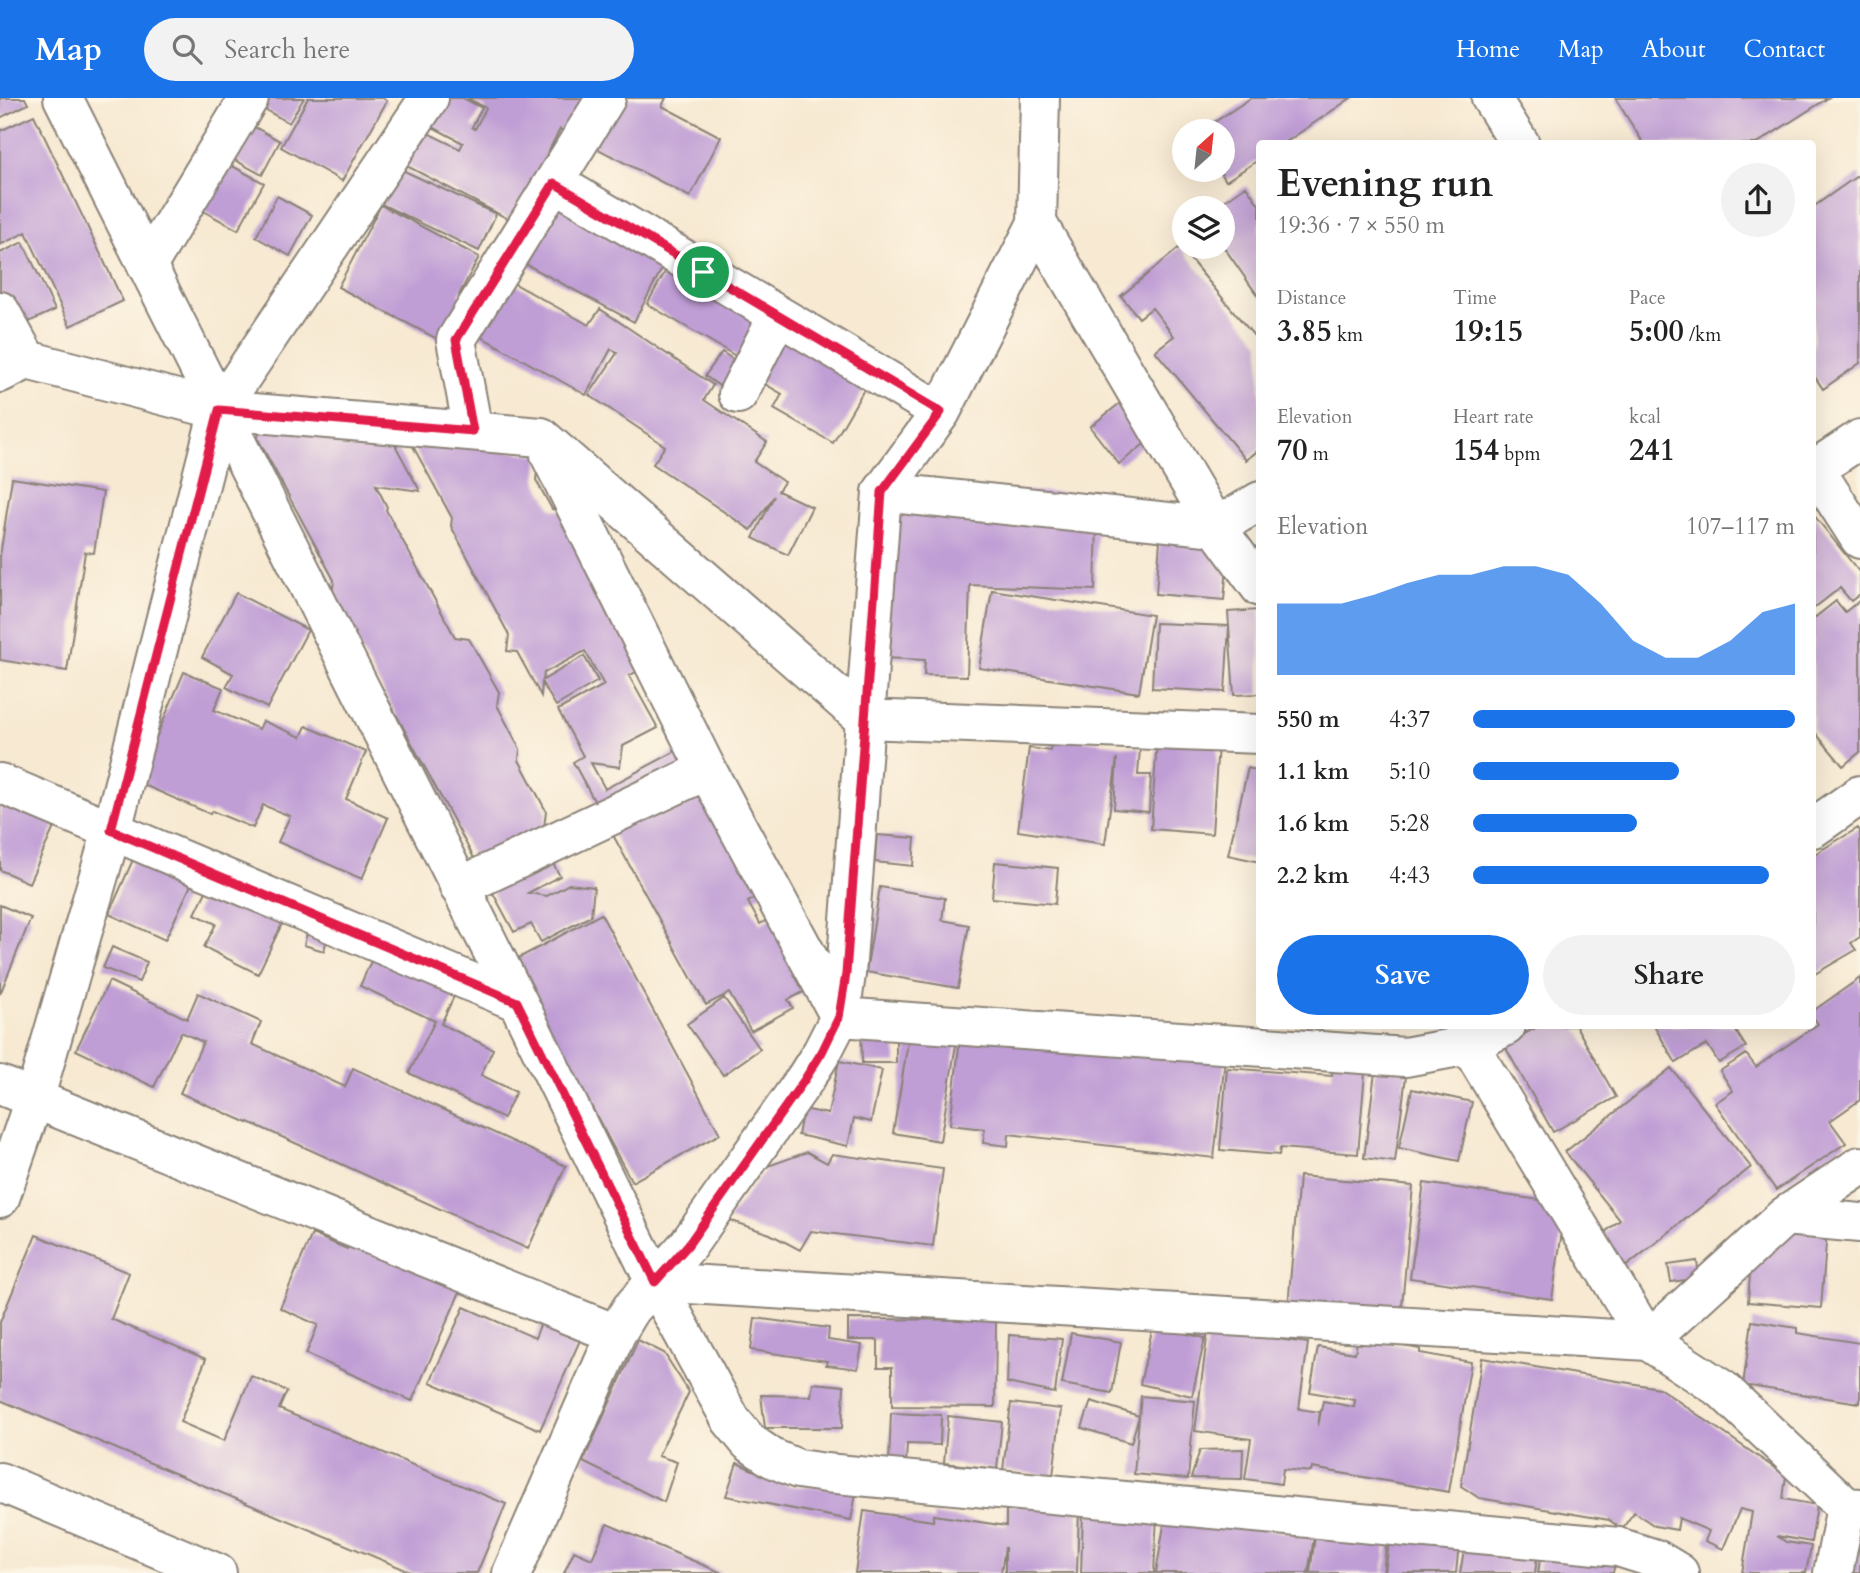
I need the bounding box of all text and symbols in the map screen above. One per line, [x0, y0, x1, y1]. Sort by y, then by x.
search box [144, 18, 634, 81]
text: Map [35, 27, 102, 72]
icon: search [168, 30, 206, 68]
text: Search here [224, 32, 350, 67]
text: Home [1456, 33, 1520, 66]
text: Map [1558, 33, 1604, 66]
text: About [1642, 33, 1706, 66]
text: Contact [1744, 33, 1825, 66]
north arrow [1172, 119, 1236, 182]
map controls [1172, 119, 1235, 259]
text: Evening run [1277, 158, 1493, 210]
button: share [1721, 163, 1795, 237]
button: layers [1172, 196, 1235, 259]
text: 19:36 · 7 × 550 m [1277, 210, 1445, 241]
pin [673, 242, 733, 302]
icon: arrive [684, 253, 722, 291]
text: Distance [1277, 285, 1346, 311]
text: Time [1453, 285, 1497, 311]
text: Pace [1629, 285, 1666, 311]
text: 3.85 [1277, 311, 1332, 352]
text: 19:15 [1453, 311, 1523, 352]
text: 5:00 [1629, 311, 1684, 352]
text: km [1332, 322, 1363, 348]
text: /km [1684, 322, 1721, 348]
text: Elevation [1277, 404, 1352, 430]
text: Heart rate [1453, 404, 1534, 430]
text: kcal [1629, 404, 1661, 430]
text: 70 [1277, 430, 1308, 471]
text: 154 [1453, 430, 1499, 471]
text: 241 [1629, 430, 1675, 471]
text: m [1308, 441, 1329, 467]
text: bpm [1499, 441, 1541, 467]
text: Elevation [1277, 511, 1368, 542]
text: 107–117 m [1686, 511, 1795, 542]
text: 550 m [1277, 704, 1340, 735]
text: 4:37 [1389, 704, 1430, 735]
text: 1.1 km [1277, 756, 1349, 787]
text: 5:10 [1389, 756, 1430, 787]
text: 1.6 km [1277, 808, 1349, 839]
text: 5:28 [1389, 808, 1430, 839]
text: 2.2 km [1277, 860, 1349, 891]
text: 4:43 [1389, 860, 1430, 891]
button: Save [1277, 935, 1529, 1015]
button: Share [1543, 935, 1795, 1015]

